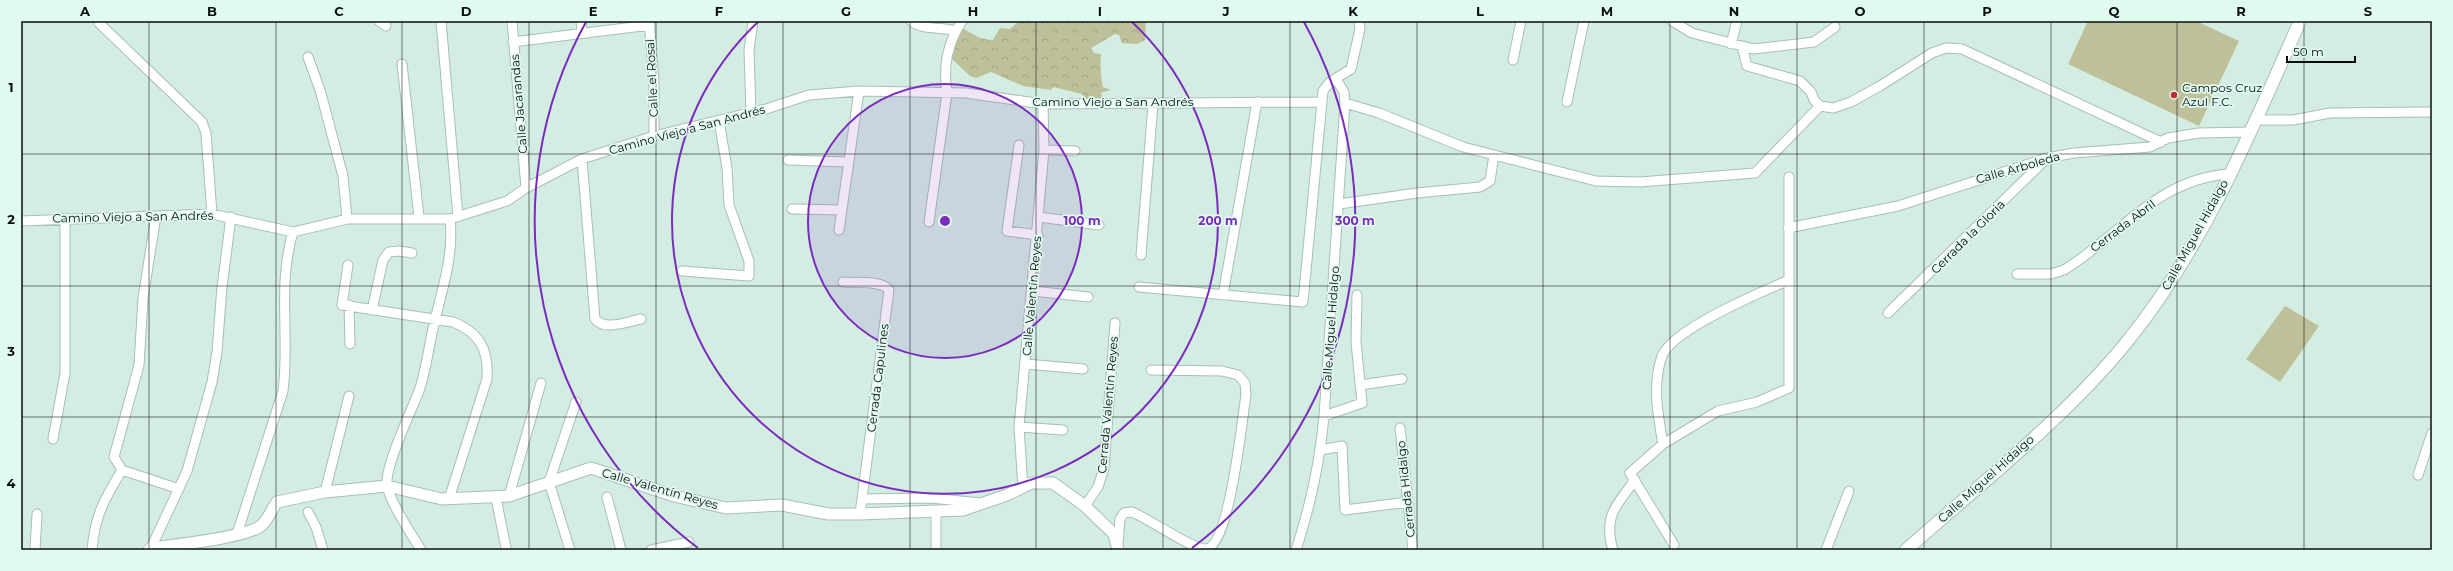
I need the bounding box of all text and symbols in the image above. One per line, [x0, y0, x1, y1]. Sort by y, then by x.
text: A [79, 3, 91, 19]
text: B [207, 3, 217, 19]
text: C [334, 3, 344, 19]
text: D [461, 3, 472, 19]
text: E [589, 3, 598, 19]
text: F [715, 3, 723, 19]
text: G [841, 3, 851, 19]
text: H [968, 3, 978, 19]
text: I [1098, 3, 1102, 19]
text: J [1221, 3, 1230, 19]
text: K [1348, 3, 1358, 19]
text: L [1476, 3, 1484, 19]
text: M [1601, 3, 1613, 19]
text: N [1729, 3, 1739, 19]
text: O [1855, 3, 1866, 19]
text: P [1982, 3, 1992, 19]
text: Q [2109, 3, 2120, 19]
text: R [2236, 3, 2246, 19]
text: S [2364, 3, 2372, 19]
scale bar [2287, 38, 2355, 64]
street label: Calle el Rosal [642, 39, 661, 118]
text: 50 m [2293, 44, 2324, 59]
street label: Calle Jacarandas [507, 54, 530, 154]
text: 1 [8, 79, 14, 95]
place label: Campos Cruz Azul F.C. [2182, 80, 2262, 109]
marker: Campos Cruz Azul F.C. [2169, 90, 2179, 100]
street label: Camino Viejo a San Andrés [1032, 94, 1194, 109]
street label: Camino Viejo a San Andrés [607, 101, 767, 158]
street label: Calle Arboleda [1974, 148, 2062, 187]
street label: Calle Miguel Hidalgo [2158, 177, 2231, 293]
street label: Cerrada Abril [2087, 196, 2158, 255]
street label: Cerrada la Gloria [1928, 197, 2008, 277]
street label: Camino Viejo a San Andrés [52, 208, 214, 225]
text: 2 [7, 211, 15, 227]
text: 100 m [1064, 213, 1100, 228]
text: 200 m [1198, 213, 1238, 228]
text: 300 m [1334, 213, 1375, 228]
centre of rings [938, 214, 952, 228]
street label: Calle Valentín Reyes [1019, 235, 1044, 357]
street label: Calle Miguel Hidalgo [1319, 266, 1342, 390]
street label: Cerrada Capulines [863, 323, 892, 433]
street label: Cerrada Valentín Reyes [1094, 335, 1121, 474]
text: 3 [6, 343, 15, 359]
street label: Calle Miguel Hidalgo [1935, 432, 2037, 526]
street label: Cerrada Hidalgo [1393, 440, 1418, 538]
street label: Calle Valentín Reyes [600, 465, 720, 512]
text: 4 [7, 475, 16, 491]

